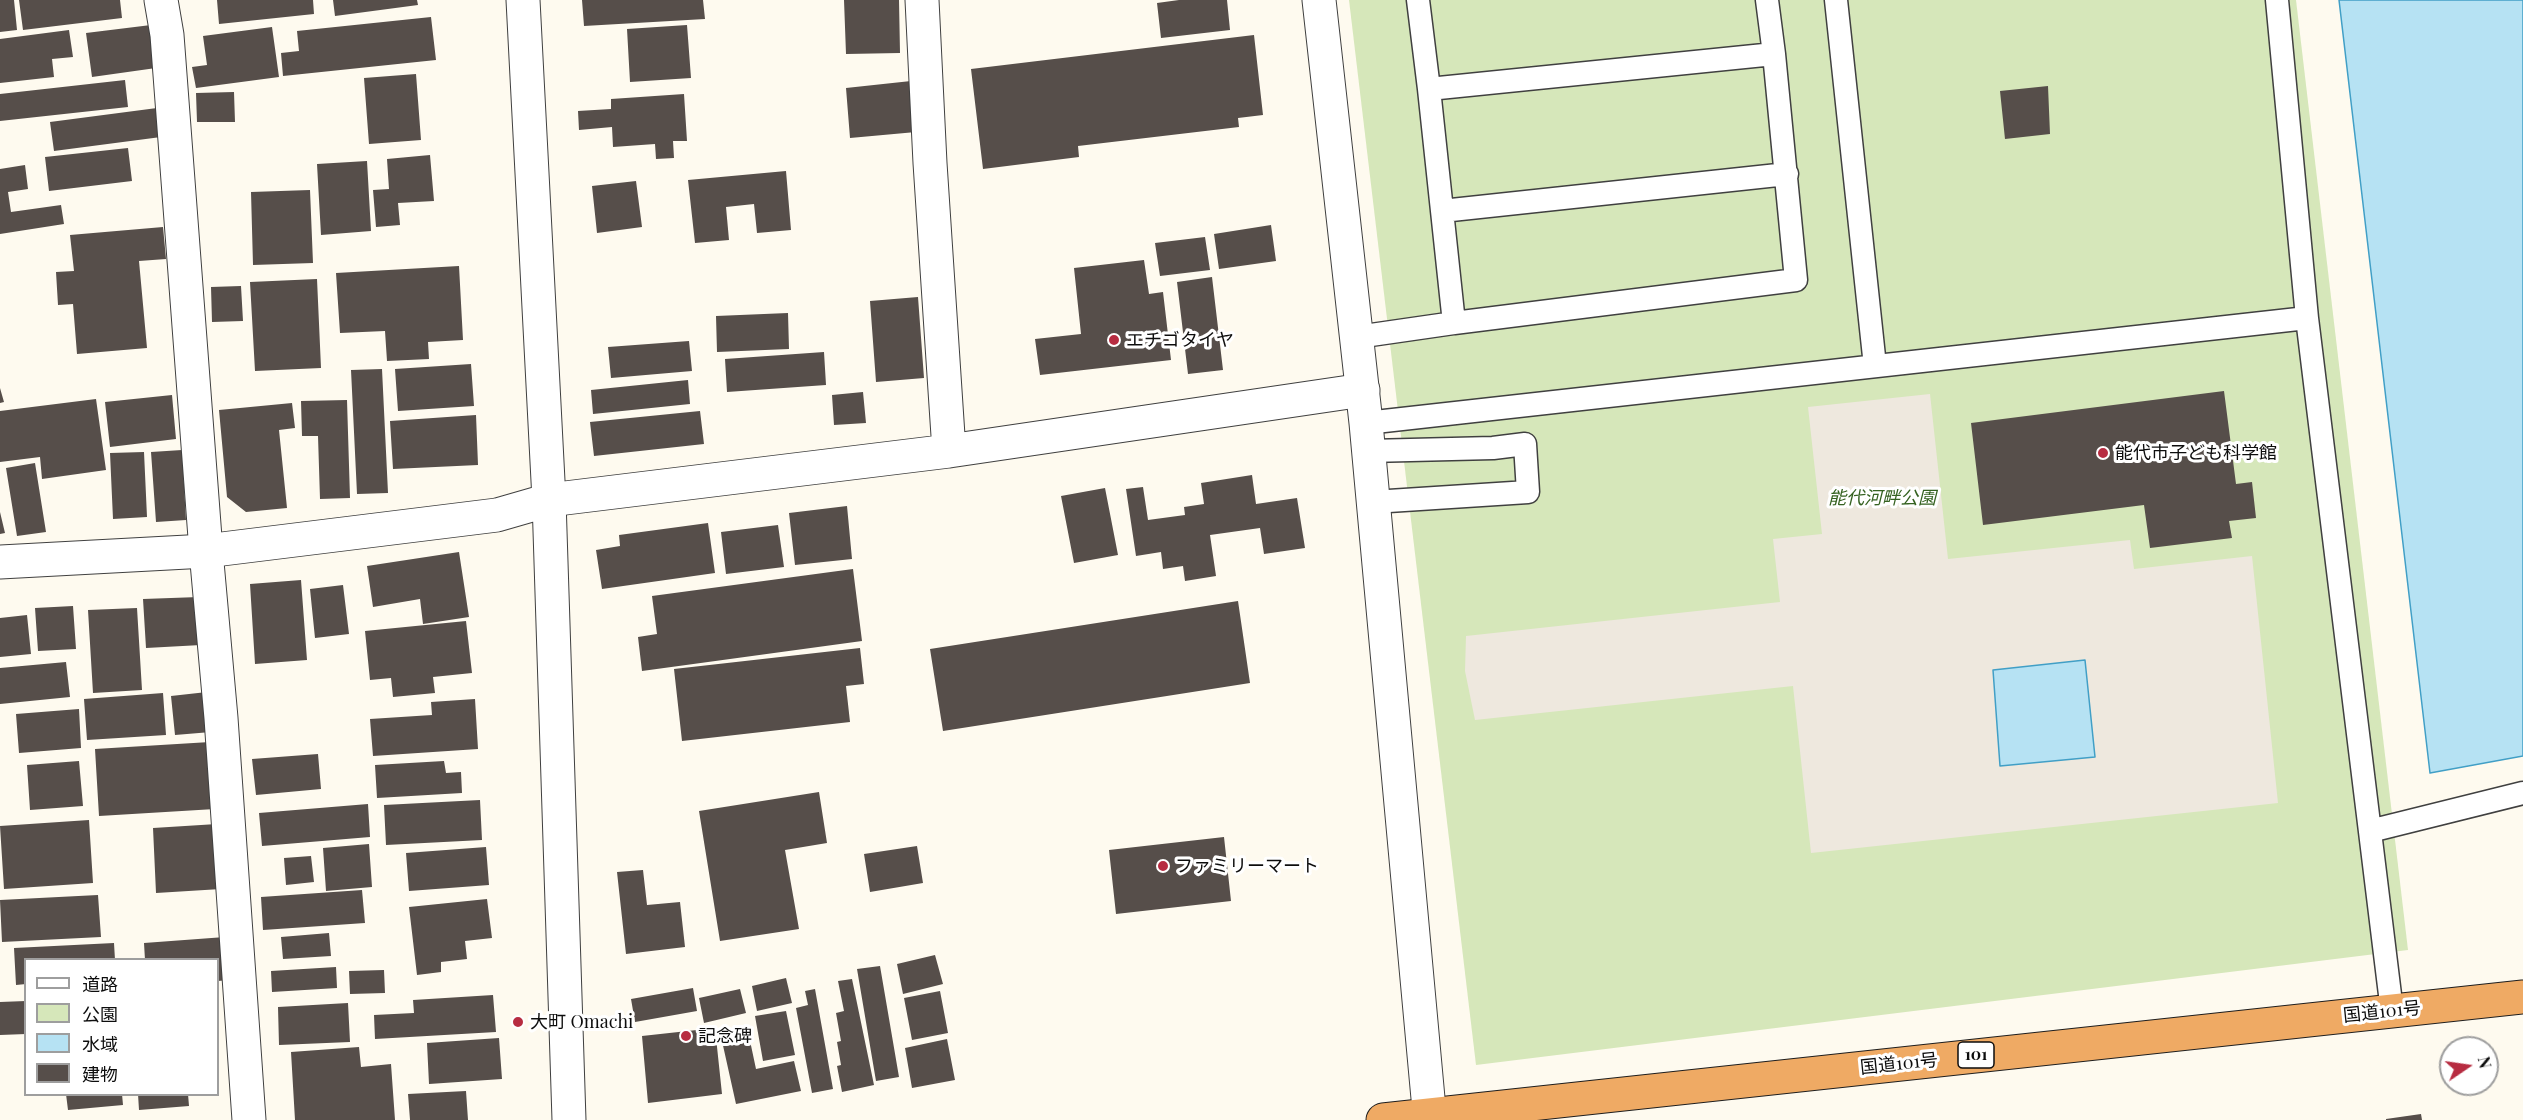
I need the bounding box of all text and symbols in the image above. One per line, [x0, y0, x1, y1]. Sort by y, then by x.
place label: エチゴタイヤ [1126, 329, 1234, 351]
marker: エチゴタイヤ [1107, 333, 1121, 347]
place label: 能代市子ども科学館 [2115, 442, 2277, 464]
marker: 能代市子ども科学館 [2096, 446, 2110, 460]
park label: 能代河畔公園 [1828, 487, 1936, 509]
place label: ファミリーマート [1175, 855, 1319, 877]
marker: ファミリーマート [1156, 859, 1170, 873]
legend [24, 958, 219, 1096]
text: 道路 [82, 972, 118, 996]
street label: 国道101号 [2342, 997, 2422, 1027]
text: 公園 [82, 1002, 118, 1026]
place label: 大町 Omachi [530, 1011, 633, 1033]
marker: 大町 Omachi [511, 1015, 525, 1029]
place label: 記念碑 [698, 1025, 752, 1047]
marker: 記念碑 [679, 1029, 693, 1043]
text: 水域 [82, 1032, 118, 1056]
north arrow [2439, 1036, 2499, 1096]
road number: 101 [1958, 1042, 1994, 1068]
street label: 国道101号 [1859, 1049, 1939, 1079]
text: N [2474, 1054, 2497, 1070]
text: 建物 [82, 1062, 118, 1086]

